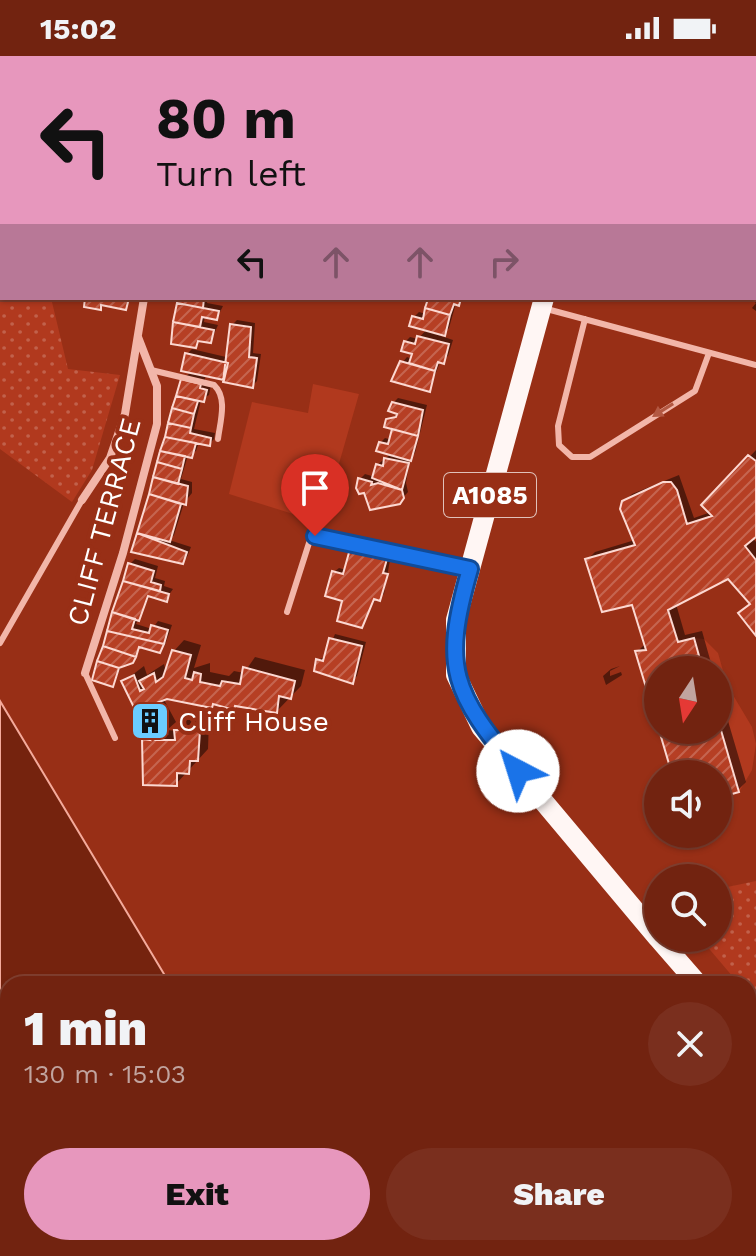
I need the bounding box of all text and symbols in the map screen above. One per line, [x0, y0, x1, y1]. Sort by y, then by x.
text: 15:02 [40, 11, 117, 46]
text: 80 m [156, 86, 296, 152]
icon: left [24, 88, 128, 192]
text: Turn left [156, 153, 306, 195]
icon: left [230, 240, 274, 284]
icon: ahead [314, 240, 358, 284]
icon: ahead [398, 240, 442, 284]
icon: right [482, 240, 526, 284]
one-way arrow [653, 403, 674, 418]
street label: CLIFF TERRACE [60, 415, 148, 629]
pin [281, 454, 349, 536]
icon: arrive [293, 466, 337, 510]
road number: A1085 [444, 473, 536, 517]
north arrow [644, 656, 732, 744]
map controls [644, 656, 732, 952]
building icon: Cliff House [129, 700, 171, 742]
place label: Cliff House [178, 705, 329, 738]
position arrow [476, 729, 560, 813]
button: sound [644, 760, 732, 848]
button: search [644, 864, 732, 952]
text: 1 min [24, 1000, 147, 1057]
button: close [648, 1002, 732, 1086]
text: 130 m · 15:03 [24, 1059, 186, 1089]
button: Exit [24, 1148, 370, 1240]
button: Share [386, 1148, 732, 1240]

